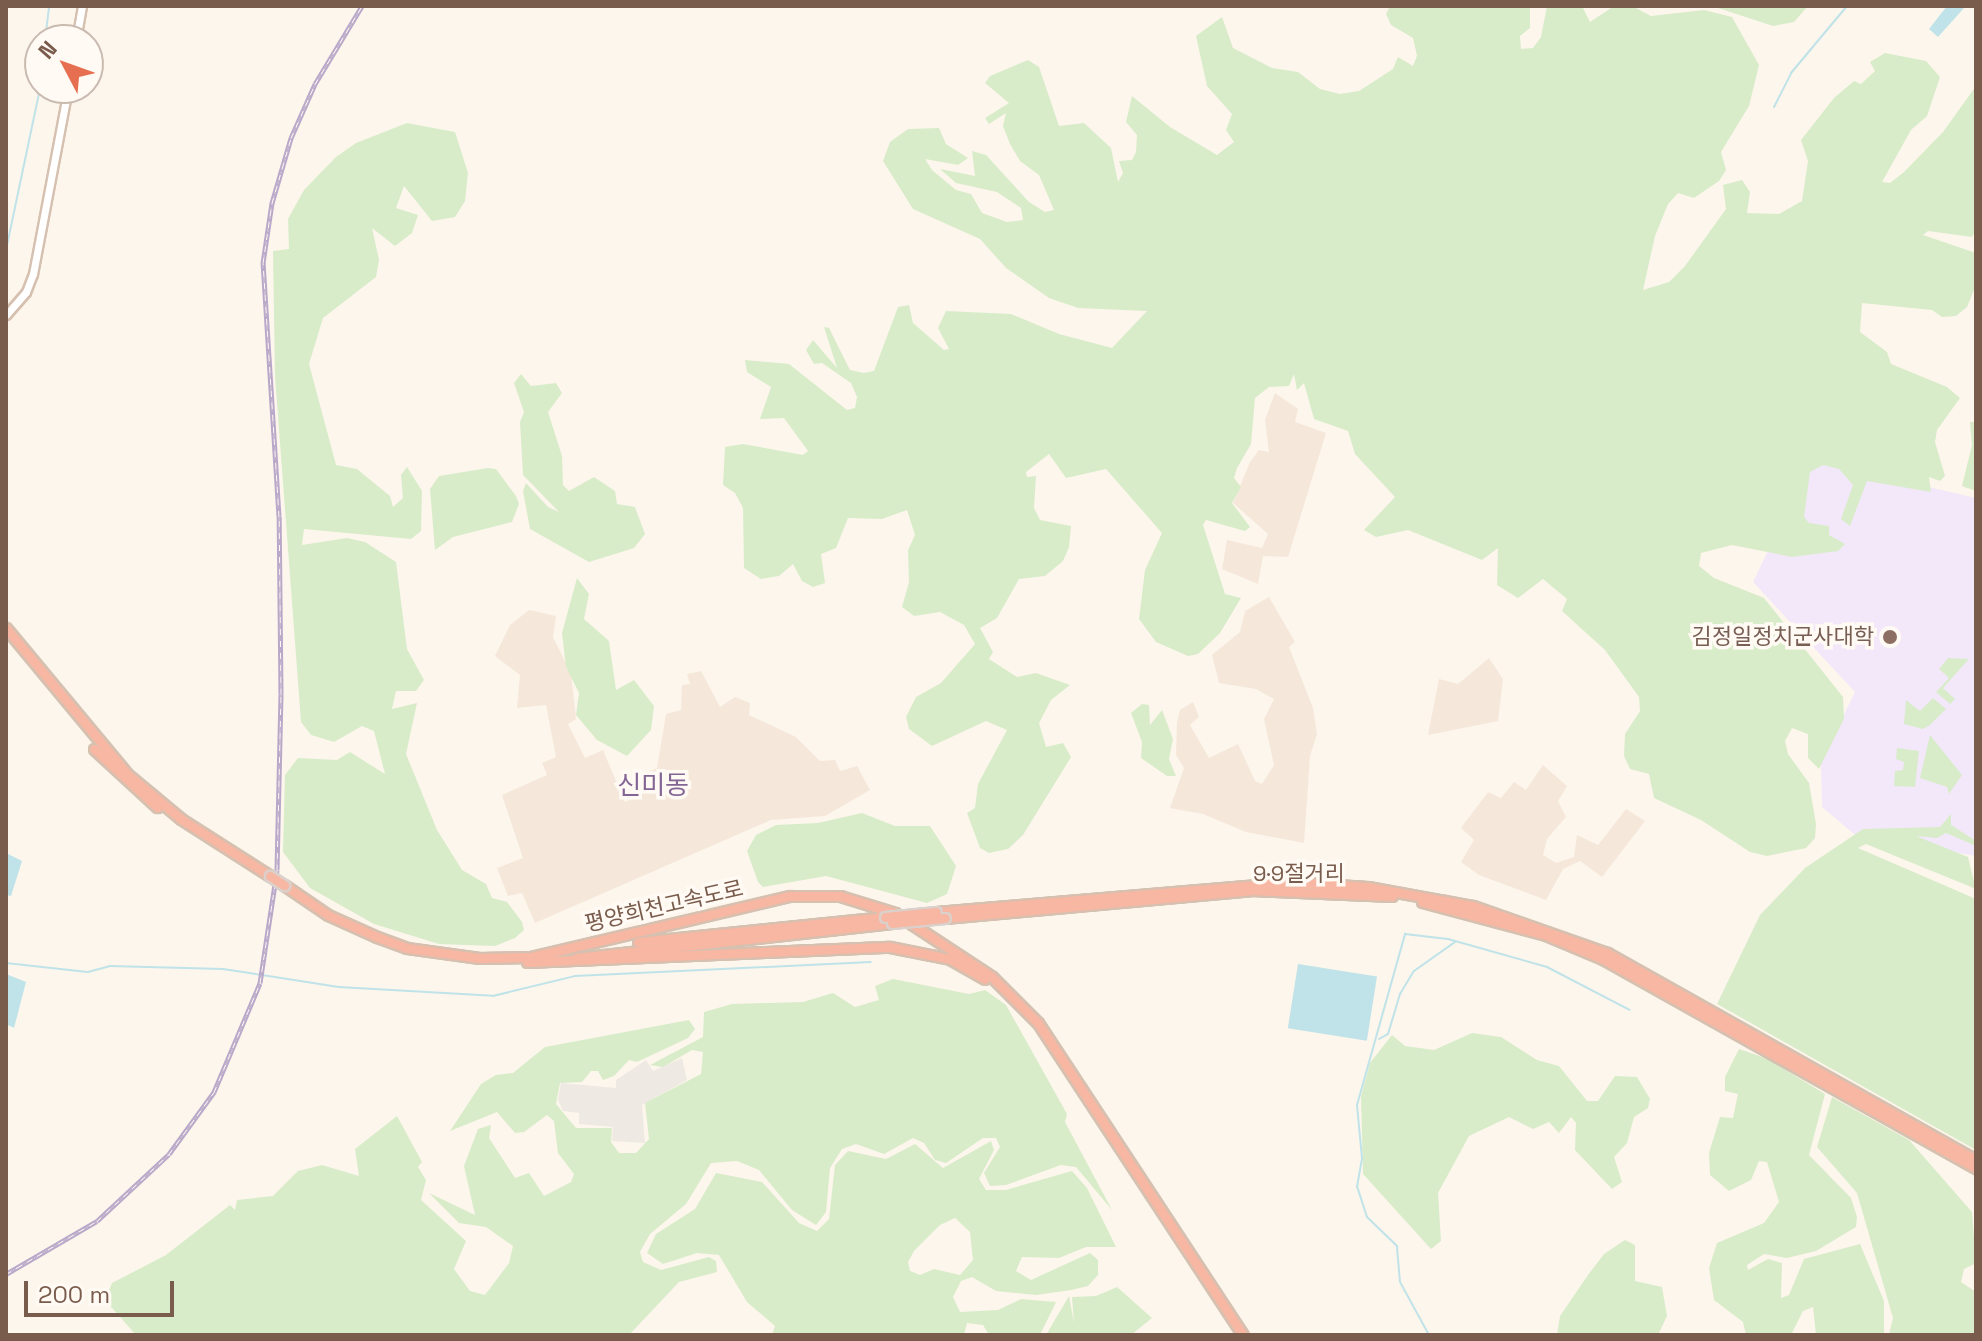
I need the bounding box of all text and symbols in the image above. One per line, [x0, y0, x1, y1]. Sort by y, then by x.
north arrow [24, 24, 104, 104]
text: N [32, 35, 63, 64]
place label: 김정일정치군사대학 [1692, 624, 1874, 650]
marker: 김정일정치군사대학 [1881, 628, 1899, 646]
district label: 신미동 [617, 770, 689, 802]
street label: 9·9절거리 [1253, 861, 1345, 887]
street label: 평양희천고속도로 [582, 875, 746, 937]
scale bar [28, 1265, 178, 1315]
text: 200 m [38, 1279, 110, 1310]

